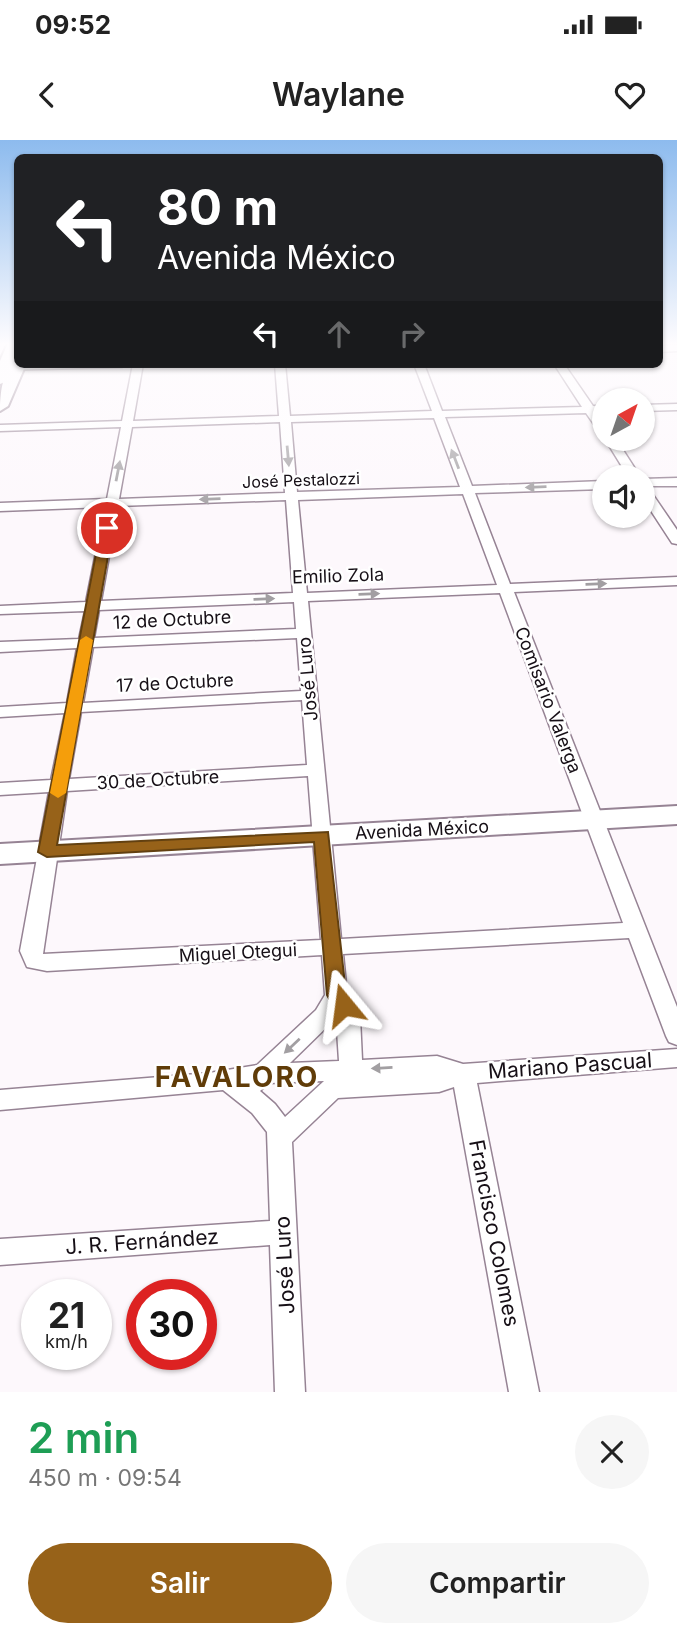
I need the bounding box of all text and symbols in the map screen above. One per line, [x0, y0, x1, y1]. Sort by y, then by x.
text: 09:52 [35, 9, 111, 40]
text: Waylane [272, 75, 405, 114]
icon: back [28, 76, 66, 114]
icon: heart [611, 76, 649, 114]
text: 80 m [157, 178, 278, 237]
icon: left [42, 182, 133, 273]
text: Avenida México [157, 238, 396, 277]
icon: left [247, 315, 285, 353]
icon: ahead [320, 315, 358, 353]
icon: right [393, 315, 431, 353]
north arrow [592, 388, 654, 452]
map controls [592, 388, 655, 528]
one-way arrow [283, 446, 294, 468]
one-way arrow [450, 448, 461, 469]
one-way arrow [113, 460, 124, 482]
button: sound [592, 465, 655, 528]
street label: José Pestalozzi [242, 468, 360, 492]
one-way arrow [524, 482, 546, 493]
one-way arrow [199, 494, 221, 505]
pin [77, 498, 137, 558]
icon: arrive [88, 509, 126, 547]
street label: Emilio Zola [292, 563, 384, 588]
one-way arrow [585, 579, 607, 590]
one-way arrow [358, 589, 380, 600]
one-way arrow [253, 593, 275, 604]
street label: 12 de Octubre [112, 606, 232, 633]
street label: Comisario Valerga [511, 624, 586, 776]
street label: José Luro [293, 636, 322, 722]
street label: 17 de Octubre [116, 669, 234, 696]
street label: 30 de Octubre [96, 766, 220, 793]
street label: Avenida México [354, 816, 490, 843]
street label: Miguel Otegui [178, 939, 298, 966]
position arrow [307, 968, 381, 1042]
one-way arrow [284, 1037, 301, 1053]
street label: Mariano Pascual [487, 1047, 653, 1084]
district label: FAVALORO [155, 1060, 319, 1094]
one-way arrow [371, 1063, 393, 1074]
street label: Francisco Colomes [464, 1137, 525, 1328]
street label: José Luro [269, 1215, 300, 1315]
street label: J. R. Fernández [64, 1224, 220, 1259]
speed limit sign: 30 [126, 1279, 217, 1370]
text: 21 [48, 1294, 85, 1336]
text: km/h [45, 1331, 88, 1352]
text: 2 min [28, 1412, 139, 1463]
button: close [575, 1415, 649, 1489]
text: 450 m · 09:54 [28, 1464, 182, 1492]
button: Salir [28, 1543, 332, 1623]
button: Compartir [346, 1543, 649, 1623]

